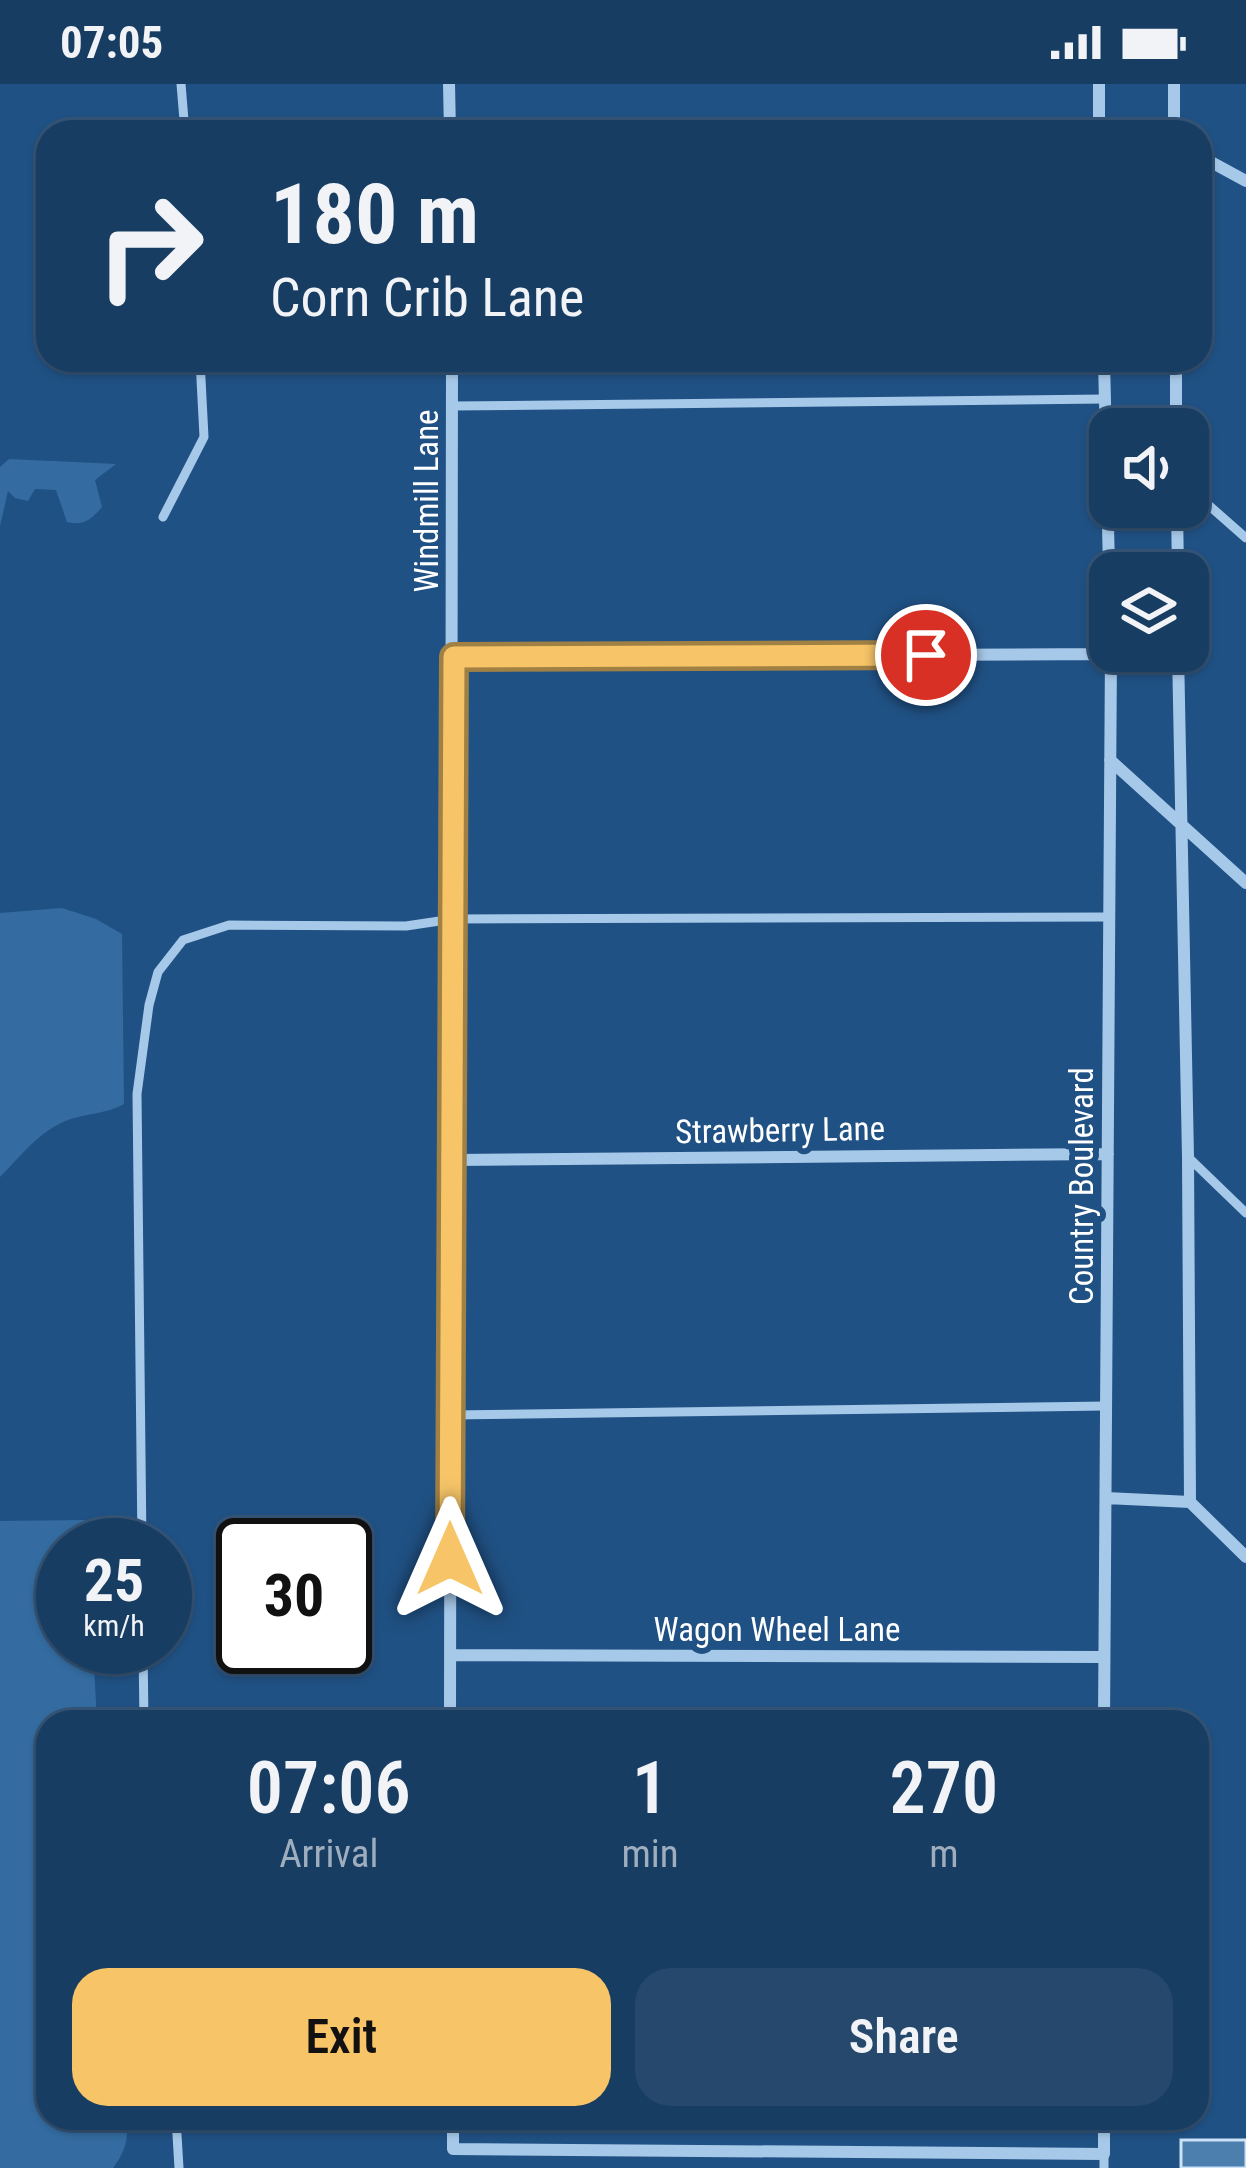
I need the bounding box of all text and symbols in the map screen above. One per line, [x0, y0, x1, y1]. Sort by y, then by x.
text: 07:05 [60, 16, 163, 69]
text: 180 m [270, 165, 479, 264]
icon: right [72, 168, 228, 324]
text: Corn Crib Lane [270, 266, 584, 329]
map controls [1089, 408, 1209, 672]
button: sound [1089, 408, 1209, 528]
street label: Windmill Lane [407, 409, 446, 593]
button: layers [1089, 552, 1209, 672]
pin [875, 604, 977, 706]
icon: arrive [893, 622, 959, 688]
street label: Country Boulevard [1062, 1067, 1101, 1305]
street label: Strawberry Lane [675, 1109, 885, 1151]
position arrow [387, 1496, 513, 1622]
speed limit sign: 30 [216, 1518, 372, 1674]
text: 25 [84, 1545, 144, 1616]
text: km/h [83, 1608, 145, 1643]
street label: Wagon Wheel Lane [654, 1610, 900, 1649]
text: 07:06 [247, 1746, 411, 1831]
text: 1 [632, 1746, 668, 1831]
text: 270 [890, 1746, 998, 1831]
text: Arrival [279, 1831, 378, 1877]
text: min [622, 1831, 679, 1877]
text: m [929, 1831, 959, 1877]
button: Exit [72, 1968, 611, 2106]
button: Share [635, 1968, 1173, 2106]

